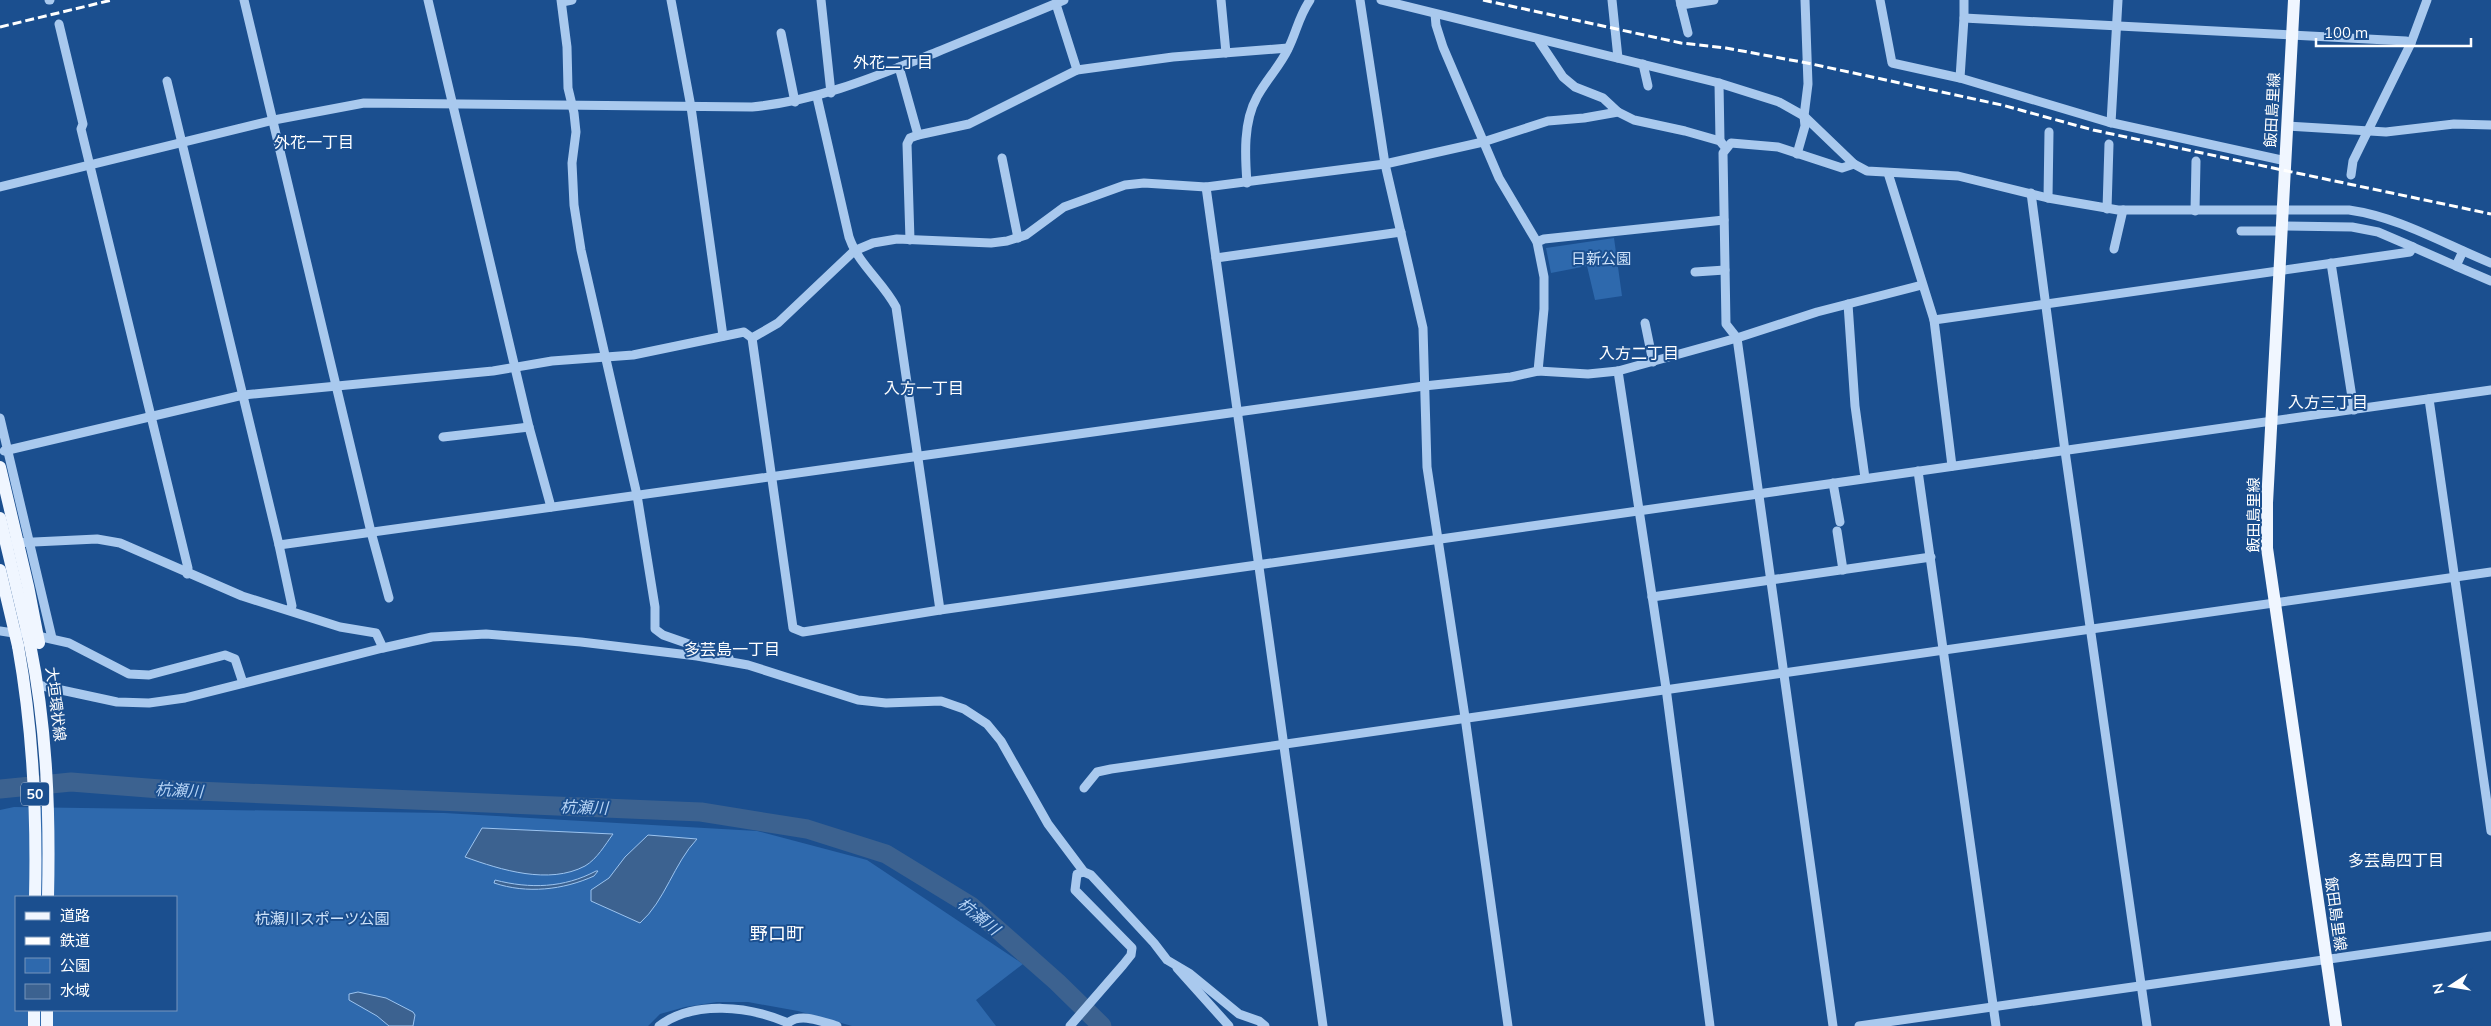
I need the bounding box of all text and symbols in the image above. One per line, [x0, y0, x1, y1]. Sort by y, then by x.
scale bar [2316, 15, 2471, 47]
text: 100 m [2324, 23, 2368, 42]
district label: 外花二丁目 [853, 52, 933, 72]
street label: 飯田島里線 [2261, 72, 2283, 148]
district label: 外花一丁目 [274, 132, 354, 152]
park label: 日新公園 [1571, 249, 1631, 268]
district label: 入方二丁目 [1599, 343, 1679, 363]
district label: 入方一丁目 [884, 378, 964, 398]
district label: 入方三丁目 [2288, 392, 2368, 412]
street label: 飯田島里線 [2244, 477, 2263, 553]
district label: 多芸島一丁目 [684, 639, 780, 659]
street label: 大垣環状線 [42, 666, 70, 742]
water label: 杭瀬川 [155, 779, 205, 801]
road number: 50 [21, 782, 49, 806]
water label: 杭瀬川 [560, 796, 610, 818]
district label: 多芸島四丁目 [2348, 850, 2444, 870]
street label: 飯田島里線 [2321, 876, 2351, 952]
water label: 杭瀬川 [954, 893, 1005, 940]
legend [15, 896, 178, 1011]
text: 道路 [60, 906, 90, 925]
park label: 杭瀬川スポーツ公園 [255, 909, 389, 928]
district label: 野口町 [750, 922, 804, 945]
text: 鉄道 [60, 931, 90, 950]
text: 公園 [60, 956, 90, 975]
north arrow [2426, 961, 2476, 1011]
text: 水域 [60, 981, 90, 1000]
text: N [2428, 982, 2448, 996]

